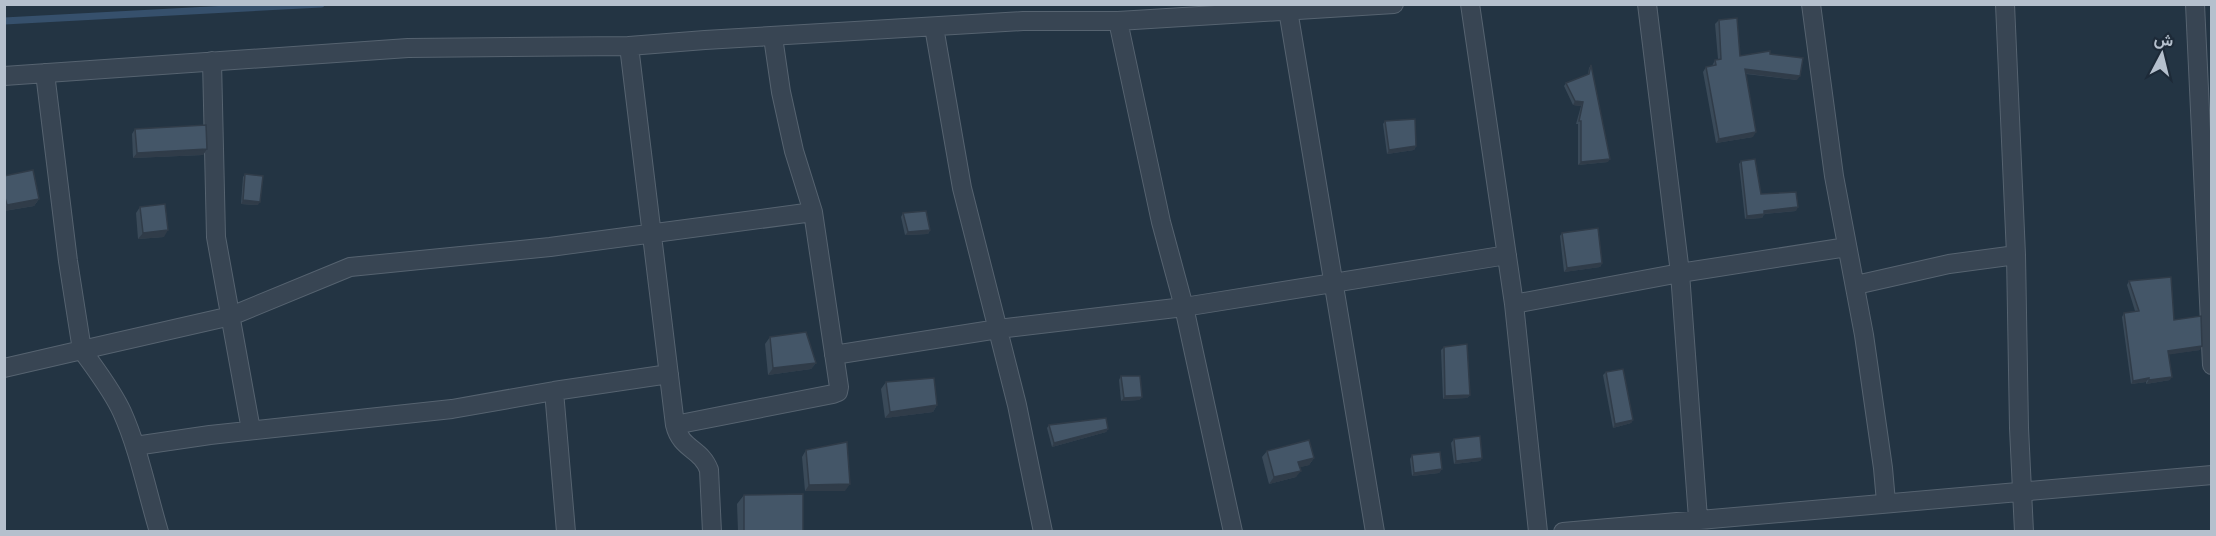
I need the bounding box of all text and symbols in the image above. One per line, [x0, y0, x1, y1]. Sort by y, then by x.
north arrow [2132, 24, 2192, 84]
text: ش [2153, 29, 2174, 50]

